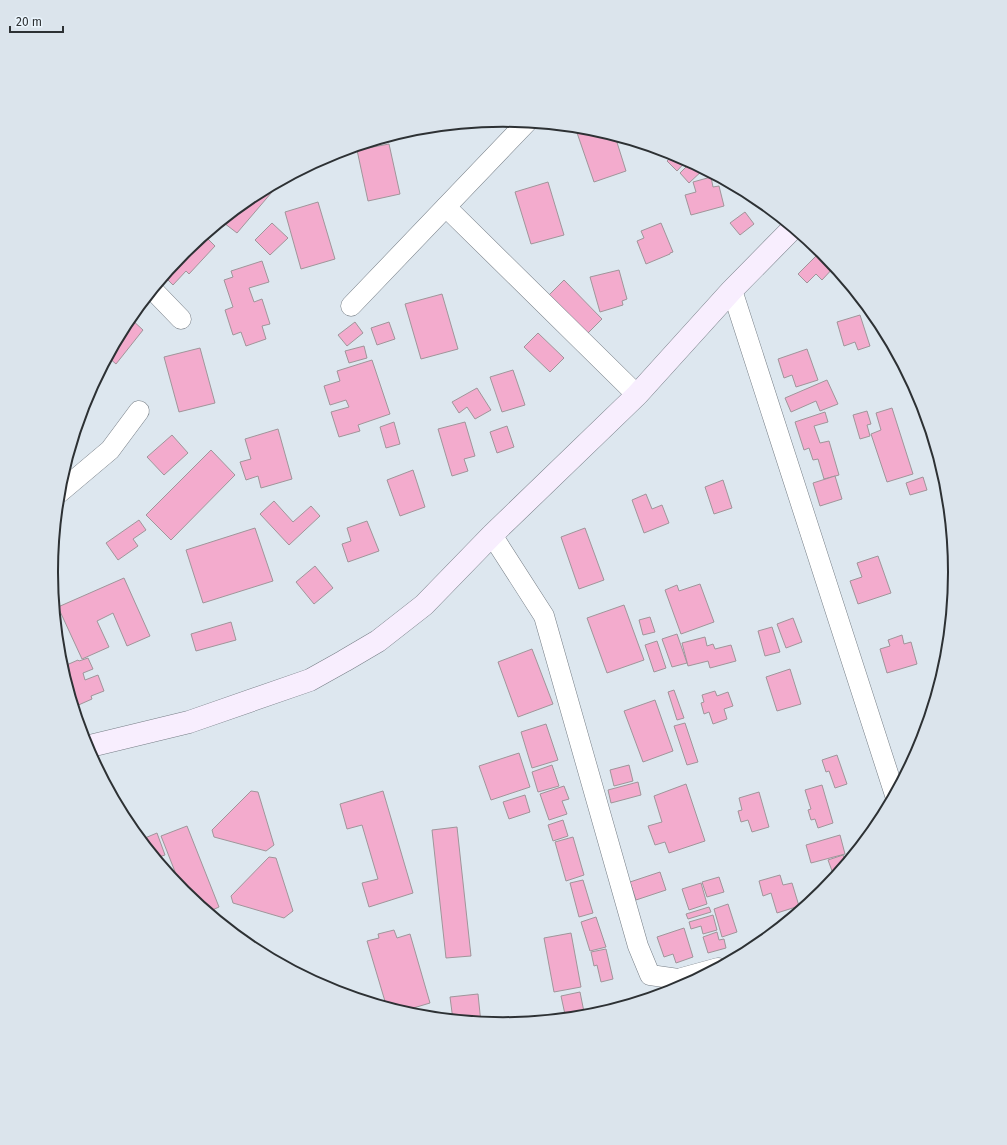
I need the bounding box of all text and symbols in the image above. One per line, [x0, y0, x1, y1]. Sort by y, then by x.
scale bar [10, 8, 63, 34]
text: 20 m [16, 15, 42, 29]

